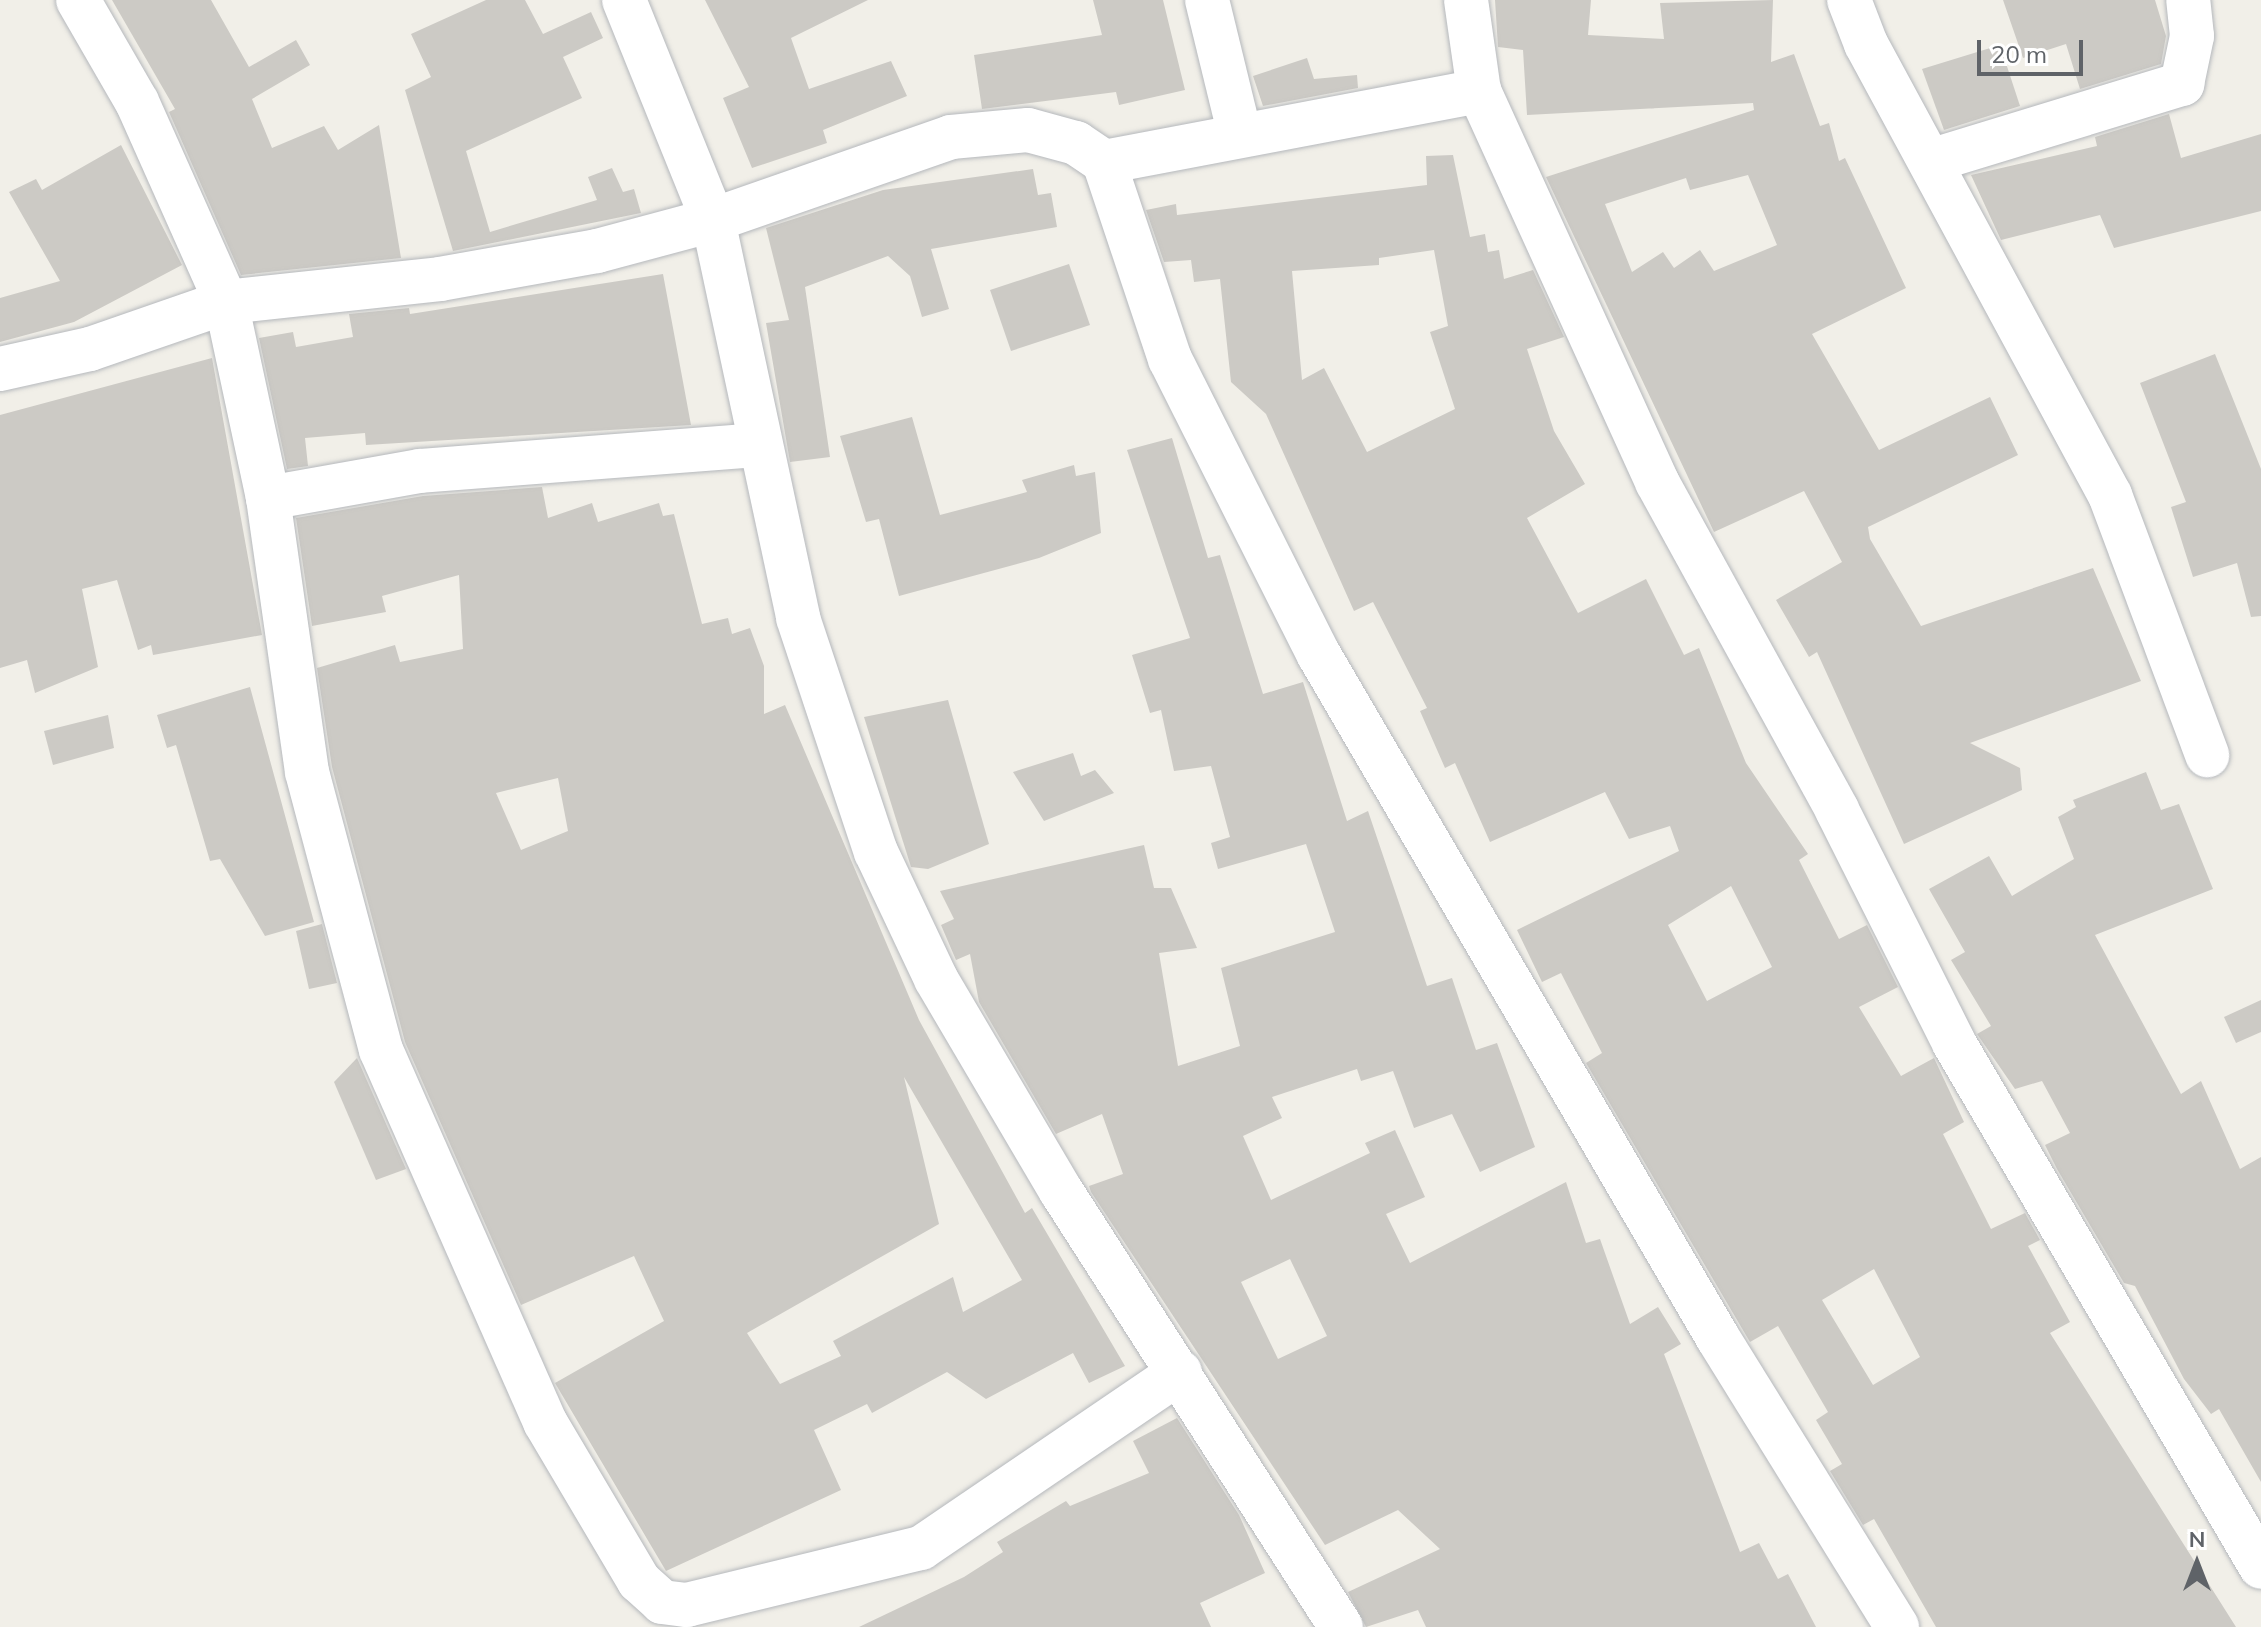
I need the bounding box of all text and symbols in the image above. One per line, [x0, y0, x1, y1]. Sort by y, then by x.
scale bar [1981, 24, 2087, 74]
text: 20 m [1991, 39, 2047, 69]
north arrow [2157, 1523, 2237, 1603]
text: N [2189, 1525, 2205, 1553]

